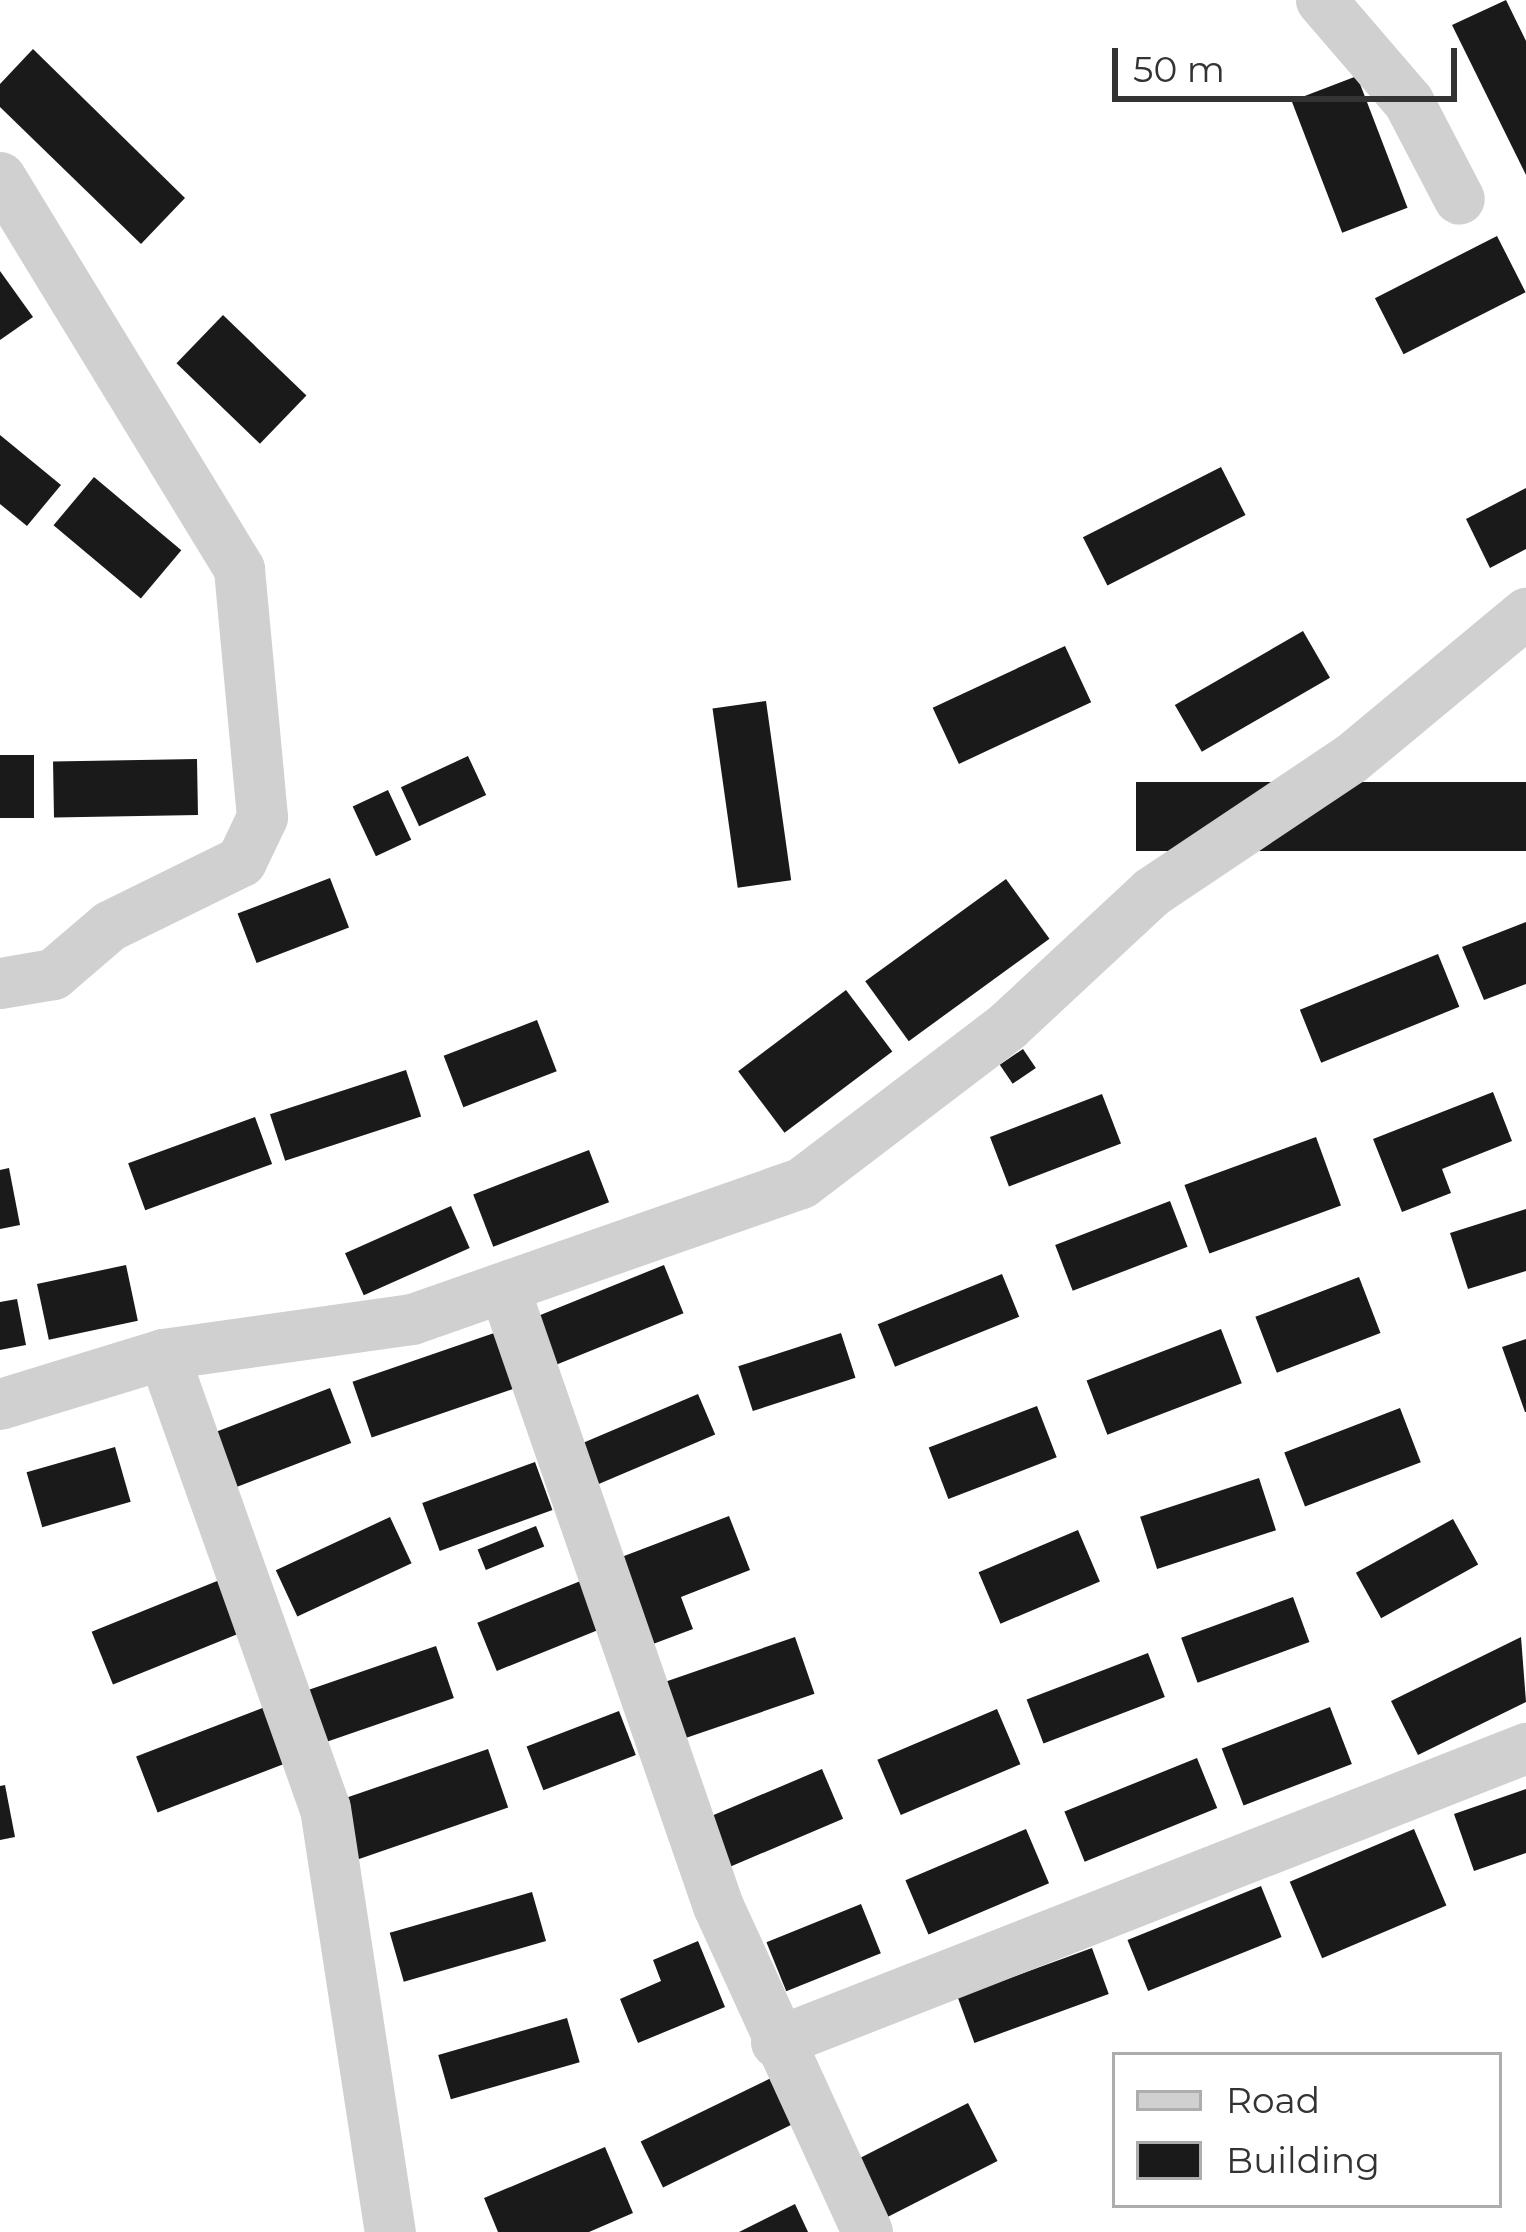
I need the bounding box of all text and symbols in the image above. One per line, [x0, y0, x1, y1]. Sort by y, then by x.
scale bar [1118, 24, 1463, 98]
text: 50 m [1133, 47, 1225, 91]
legend [1112, 2052, 1502, 2208]
text: Road [1226, 2078, 1320, 2122]
text: Building [1226, 2138, 1380, 2182]

